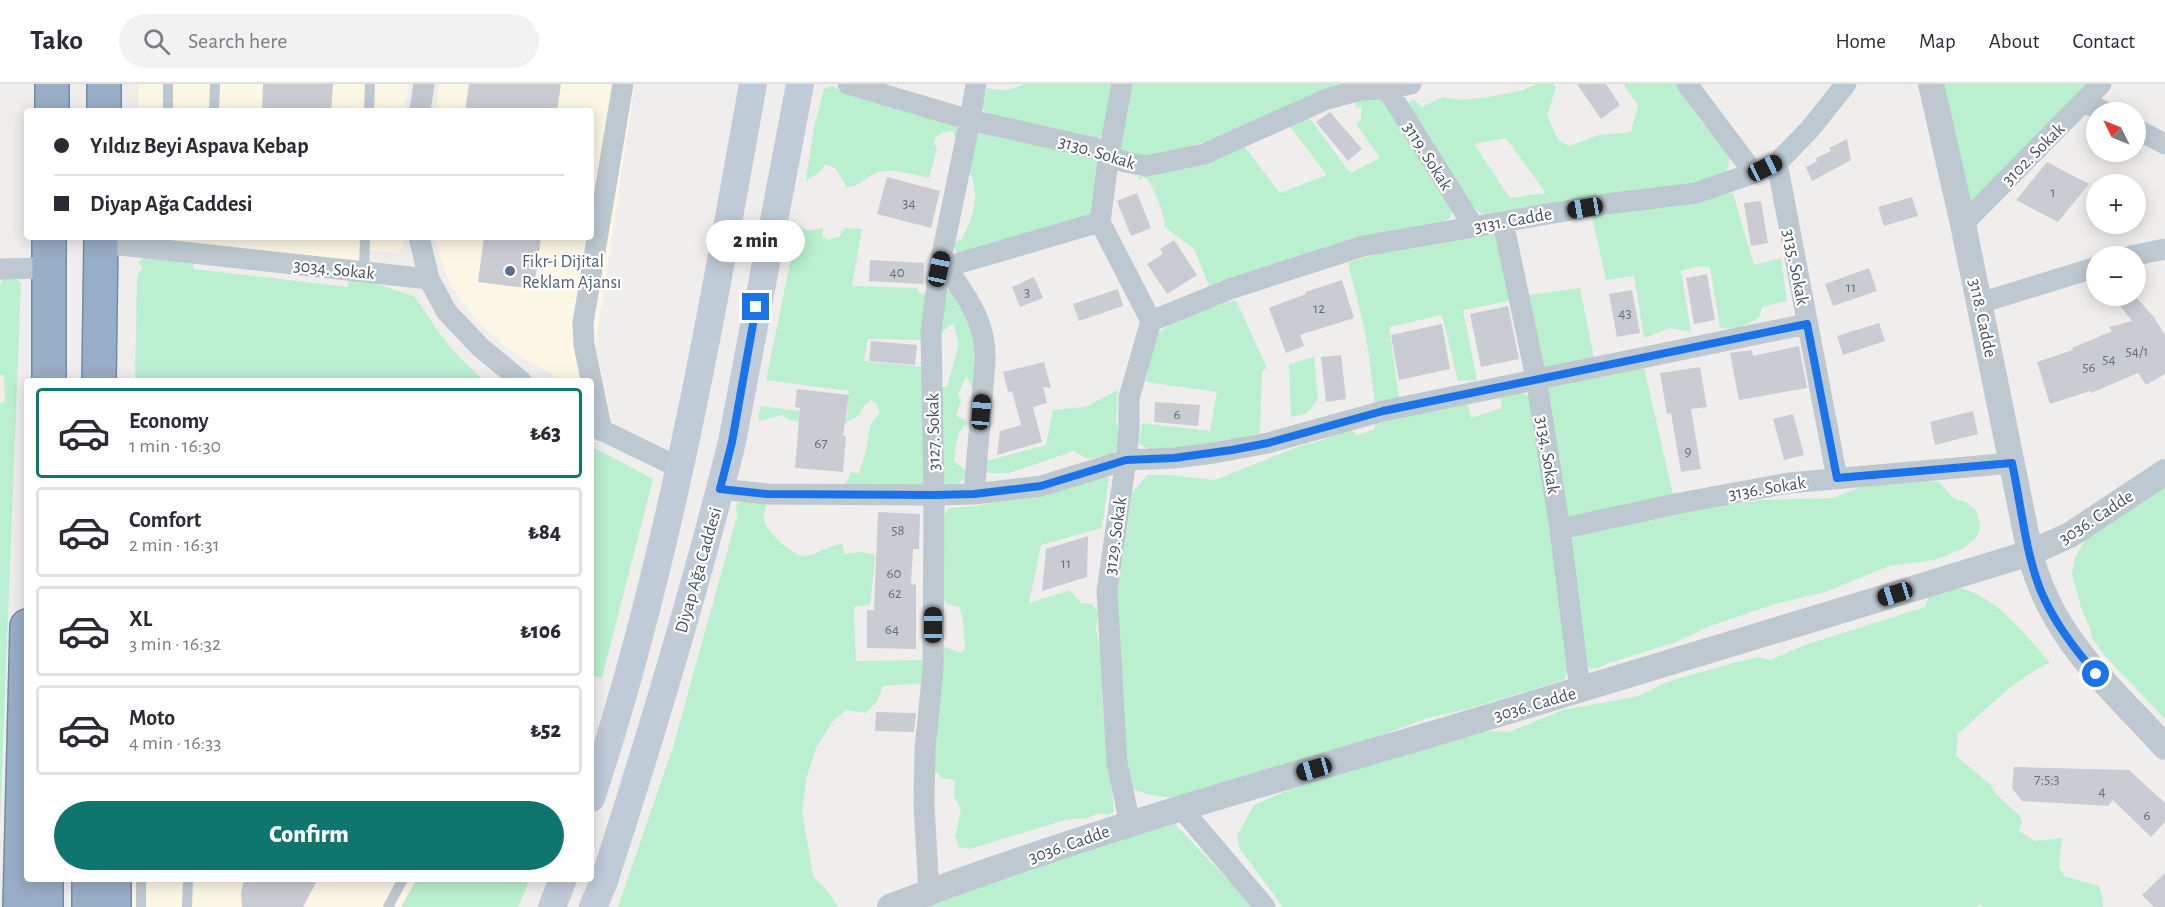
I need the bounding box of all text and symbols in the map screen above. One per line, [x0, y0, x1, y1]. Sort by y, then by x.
search box [119, 14, 539, 68]
icon: search [140, 25, 173, 58]
text: Tako [30, 27, 83, 55]
text: Search here [188, 30, 288, 52]
text: Home [1835, 31, 1886, 52]
text: Map [1919, 31, 1956, 52]
text: About [1989, 31, 2039, 52]
text: Contact [2072, 31, 2135, 52]
north arrow [2086, 102, 2146, 162]
map controls [2086, 102, 2146, 306]
street label: 3119. Sokak [1399, 119, 1456, 194]
street label: 3102. Sokak [1999, 120, 2069, 189]
street label: 3130. Sokak [1056, 133, 1138, 173]
text: Yıldız Beyi Aspava Kebap [90, 135, 309, 157]
car [1745, 152, 1785, 184]
button: + [2086, 174, 2146, 234]
house number: 1 [2050, 185, 2056, 200]
text: Diyap Ağa Caddesi [90, 193, 253, 215]
house number: 34 [902, 196, 916, 211]
car [1566, 196, 1604, 220]
street label: 3131. Cadde [1473, 205, 1554, 237]
callout: 2 min [706, 220, 806, 262]
street label: 3135. Sokak [1779, 228, 1811, 307]
text: 2 min [733, 231, 778, 251]
button: − [2086, 246, 2146, 306]
car [926, 250, 952, 288]
place label: Fikr-i Dijital Reklam Ajansı [522, 253, 621, 292]
street label: 3034. Sokak [292, 257, 376, 283]
marker: Fikr-i Dijital Reklam Ajansı [503, 264, 517, 278]
house number: 40 [889, 265, 905, 280]
street label: 3118. Cadde [1965, 277, 1999, 359]
house number: 11 [1846, 280, 1856, 295]
house number: 3 [1024, 285, 1030, 300]
route end [742, 293, 769, 320]
house number: 12 [1313, 301, 1325, 316]
house number: 43 [1618, 306, 1632, 321]
house number: 54/1 [2126, 344, 2148, 359]
house number: 54 [2102, 352, 2116, 367]
house number: 56 [2082, 360, 2096, 375]
street label: 3127. Sokak [924, 392, 944, 471]
car [970, 393, 992, 431]
icon: car [57, 406, 111, 460]
house number: 6 [1173, 407, 1181, 422]
text: Economy [129, 410, 209, 432]
street label: 3134. Sokak [1532, 415, 1562, 496]
text: ₺63 [530, 422, 561, 444]
text: 1 min · 16:30 [129, 436, 221, 456]
house number: 67 [814, 436, 828, 451]
house number: 9 [1684, 444, 1692, 459]
street label: 3136. Sokak [1727, 474, 1808, 504]
street label: 3036. Cadde [2056, 487, 2137, 548]
street label: 3129. Sokak [1102, 495, 1130, 576]
icon: car [57, 505, 111, 559]
street label: Diyap Ağa Caddesi [672, 505, 725, 635]
text: Comfort [129, 509, 201, 531]
text: ₺84 [528, 521, 561, 543]
house number: 58 [891, 523, 905, 538]
text: 2 min · 16:31 [129, 535, 220, 555]
house number: 11 [1061, 556, 1071, 571]
house number: 60 [887, 566, 902, 581]
car [1875, 580, 1915, 608]
house number: 62 [888, 586, 902, 601]
icon: car [57, 604, 111, 658]
car [924, 607, 942, 643]
text: XL [129, 608, 152, 630]
text: ₺106 [520, 620, 561, 642]
house number: 64 [885, 622, 899, 637]
text: 3 min · 16:32 [129, 634, 221, 654]
route start [2082, 660, 2109, 687]
street label: 3036. Cadde [1492, 685, 1578, 725]
icon: car [57, 703, 111, 757]
text: Moto [129, 707, 175, 729]
text: ₺52 [530, 719, 561, 741]
text: 4 min · 16:33 [129, 733, 222, 753]
car [1294, 755, 1334, 783]
house number: 7;5;3 [2034, 772, 2060, 787]
house number: 4 [2098, 784, 2106, 799]
button: Confirm [54, 801, 564, 870]
house number: 6 [2143, 808, 2151, 823]
street label: 3036. Cadde [1026, 823, 1112, 867]

